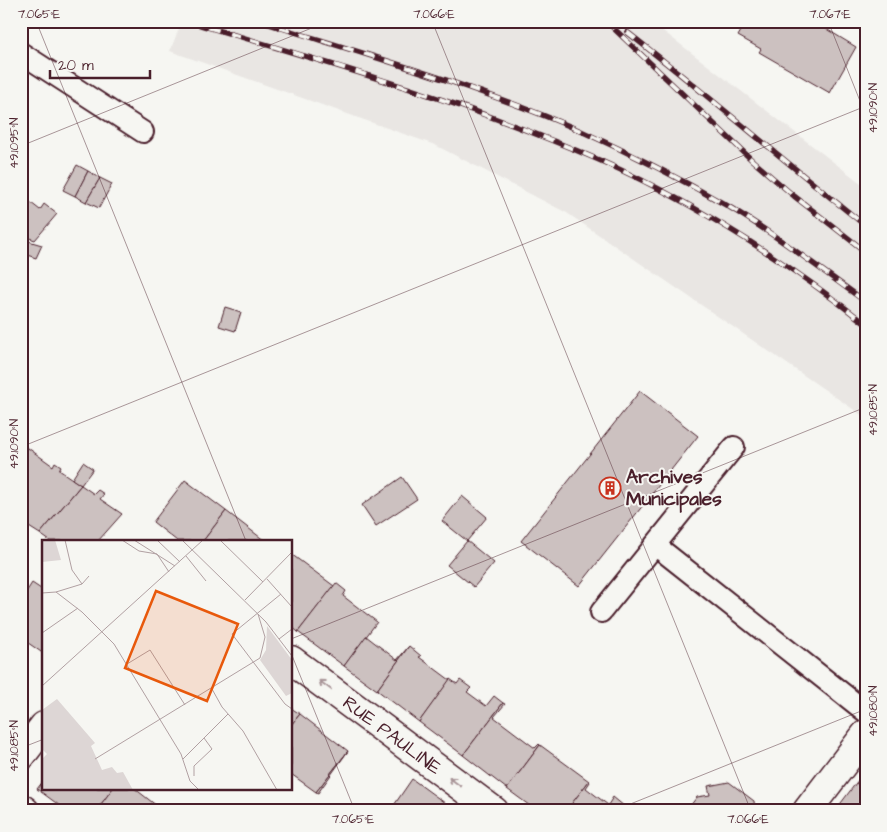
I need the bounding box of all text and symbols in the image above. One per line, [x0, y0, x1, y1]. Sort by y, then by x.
text: 7.065°E [18, 6, 60, 23]
text: 7.066°E [413, 6, 455, 23]
text: 7.067°E [809, 6, 851, 23]
scale bar [50, 48, 150, 80]
text: 20 m [58, 55, 94, 76]
text: 49.1090°N [865, 82, 882, 133]
text: 49.1095°N [6, 117, 23, 169]
text: 49.1085°N [865, 383, 882, 436]
text: 49.1090°N [6, 418, 23, 469]
place label: Archives Municipales [626, 464, 722, 513]
building icon: Archives Municipales [598, 476, 622, 500]
inset map [42, 540, 292, 790]
one-way arrow [319, 679, 332, 690]
text: 49.1080°N [865, 685, 882, 737]
street label: RUE PAULINE [337, 689, 447, 781]
text: 49.1085°N [6, 719, 23, 772]
one-way arrow [449, 776, 462, 787]
text: 7.065°E [332, 811, 374, 828]
text: 7.066°E [727, 811, 769, 828]

